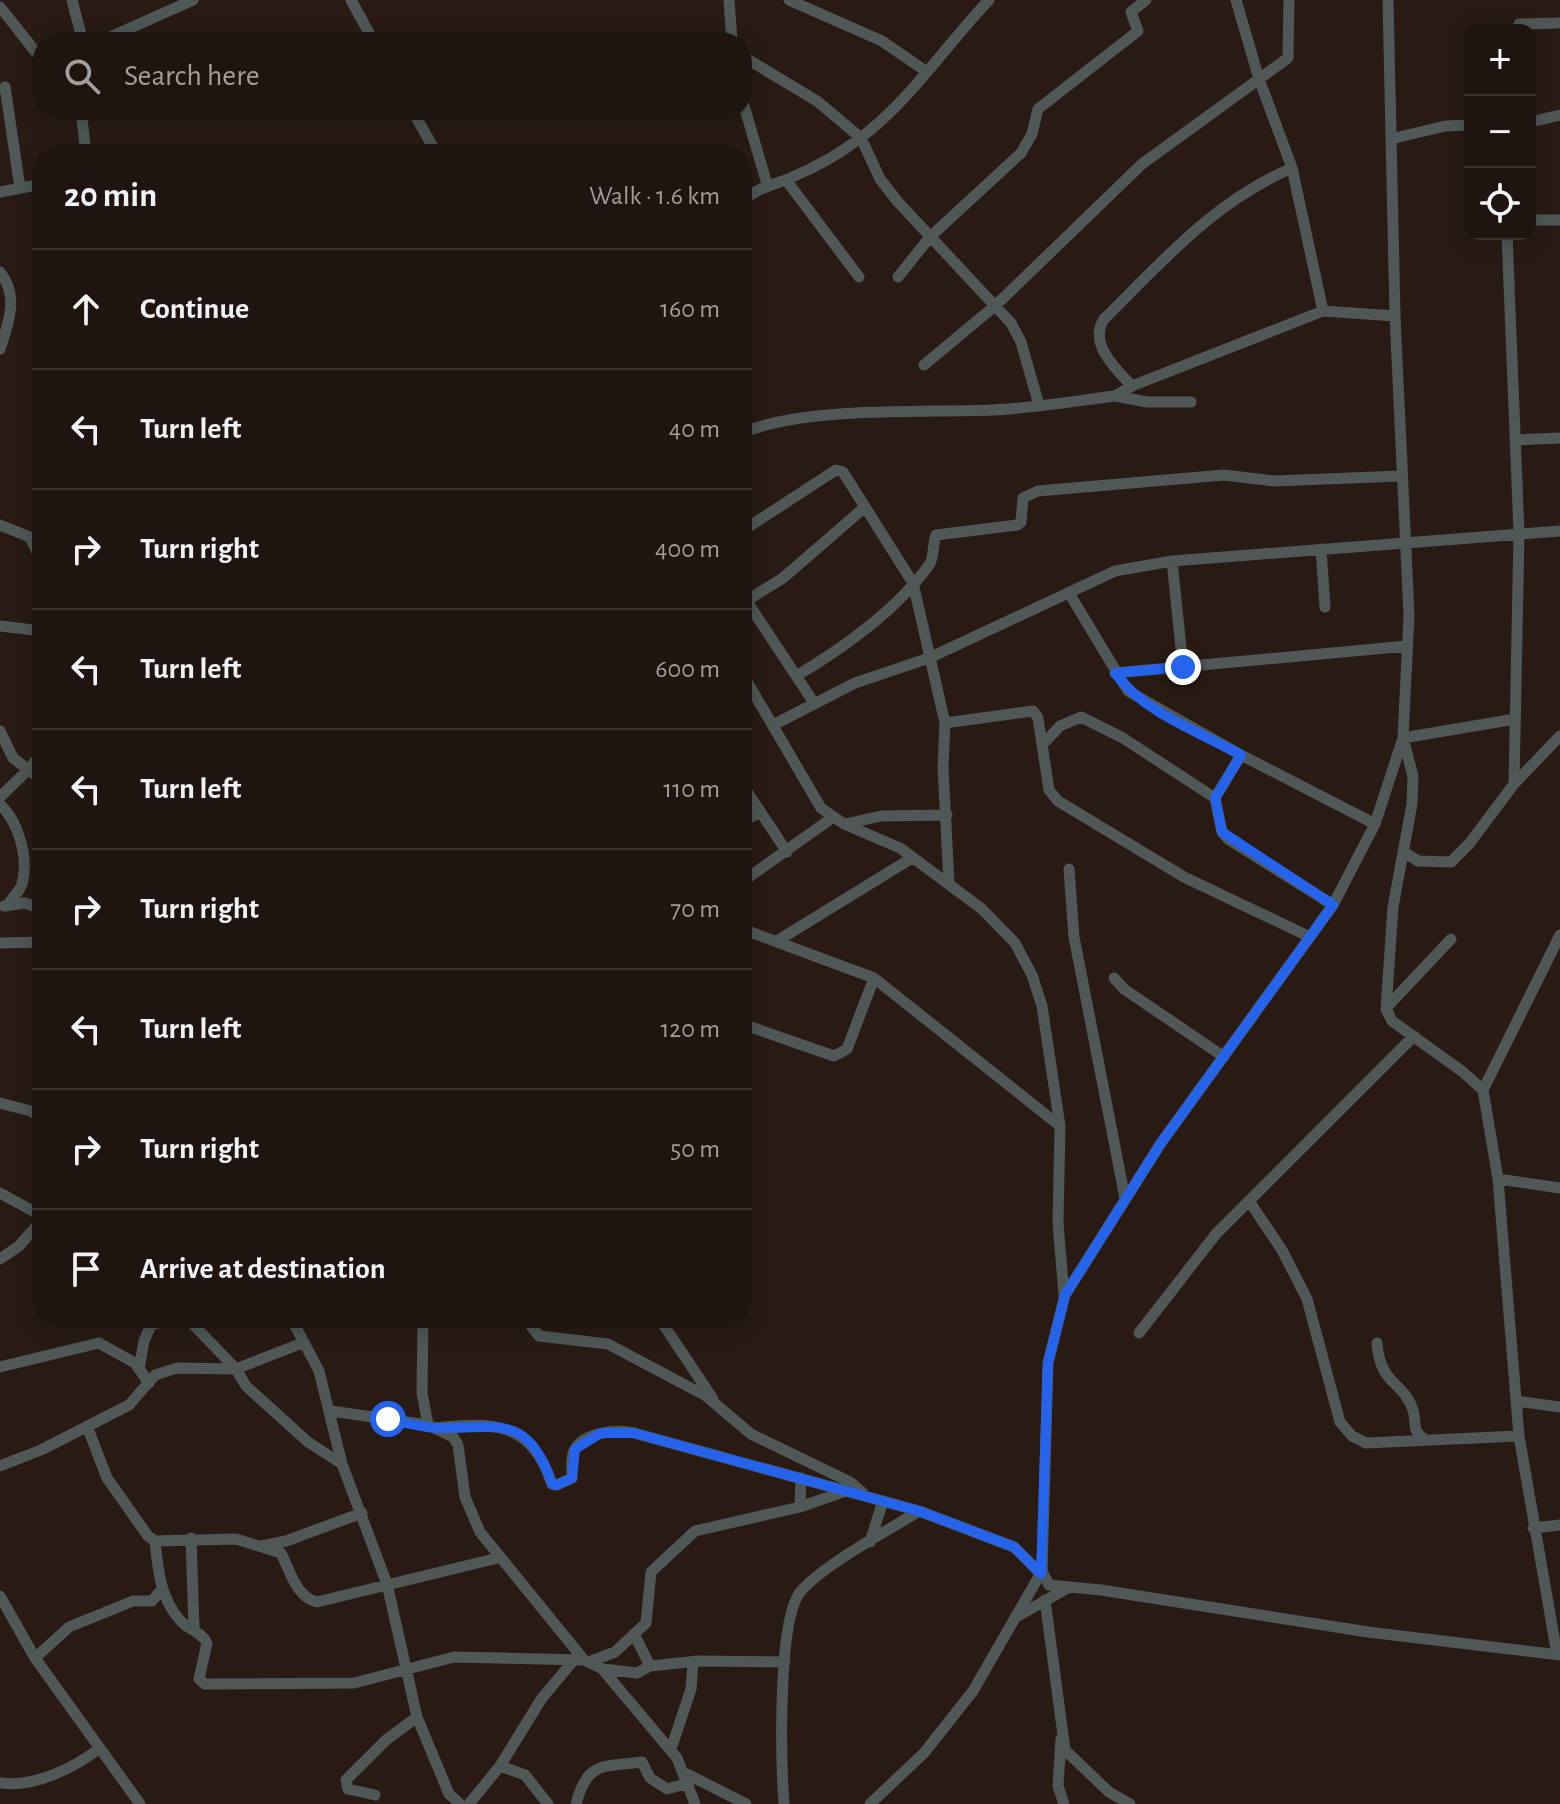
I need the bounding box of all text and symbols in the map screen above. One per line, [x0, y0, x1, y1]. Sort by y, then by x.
map controls [1464, 24, 1536, 240]
button: + [1464, 24, 1536, 96]
search box [32, 32, 752, 120]
icon: search [60, 54, 104, 98]
text: Search here [124, 61, 260, 91]
button: − [1464, 96, 1536, 168]
button: locate [1464, 168, 1536, 240]
text: 20 min [64, 179, 157, 213]
text: Walk · 1.6 km [589, 183, 720, 209]
icon: ahead [64, 287, 108, 331]
text: Continue [140, 294, 249, 324]
text: 160 m [660, 296, 720, 322]
icon: left [64, 407, 108, 451]
text: Turn left [140, 414, 241, 444]
text: 40 m [669, 416, 720, 442]
icon: right [64, 527, 108, 571]
text: Turn right [140, 534, 259, 564]
text: 400 m [655, 536, 720, 562]
icon: left [64, 647, 108, 691]
route end [1165, 649, 1201, 685]
text: Turn left [140, 654, 241, 684]
text: 600 m [655, 656, 720, 682]
icon: left [64, 767, 108, 811]
text: Turn left [140, 774, 241, 804]
text: 110 m [663, 776, 720, 802]
icon: right [64, 887, 108, 931]
text: Turn right [140, 894, 259, 924]
text: 70 m [670, 896, 720, 922]
icon: left [64, 1007, 108, 1051]
text: Turn left [140, 1014, 241, 1044]
text: 120 m [660, 1016, 720, 1042]
icon: right [64, 1127, 108, 1171]
text: Turn right [140, 1134, 259, 1164]
text: 50 m [670, 1136, 720, 1162]
icon: arrive [64, 1247, 108, 1291]
text: Arrive at destination [140, 1254, 386, 1284]
route start [370, 1401, 406, 1437]

